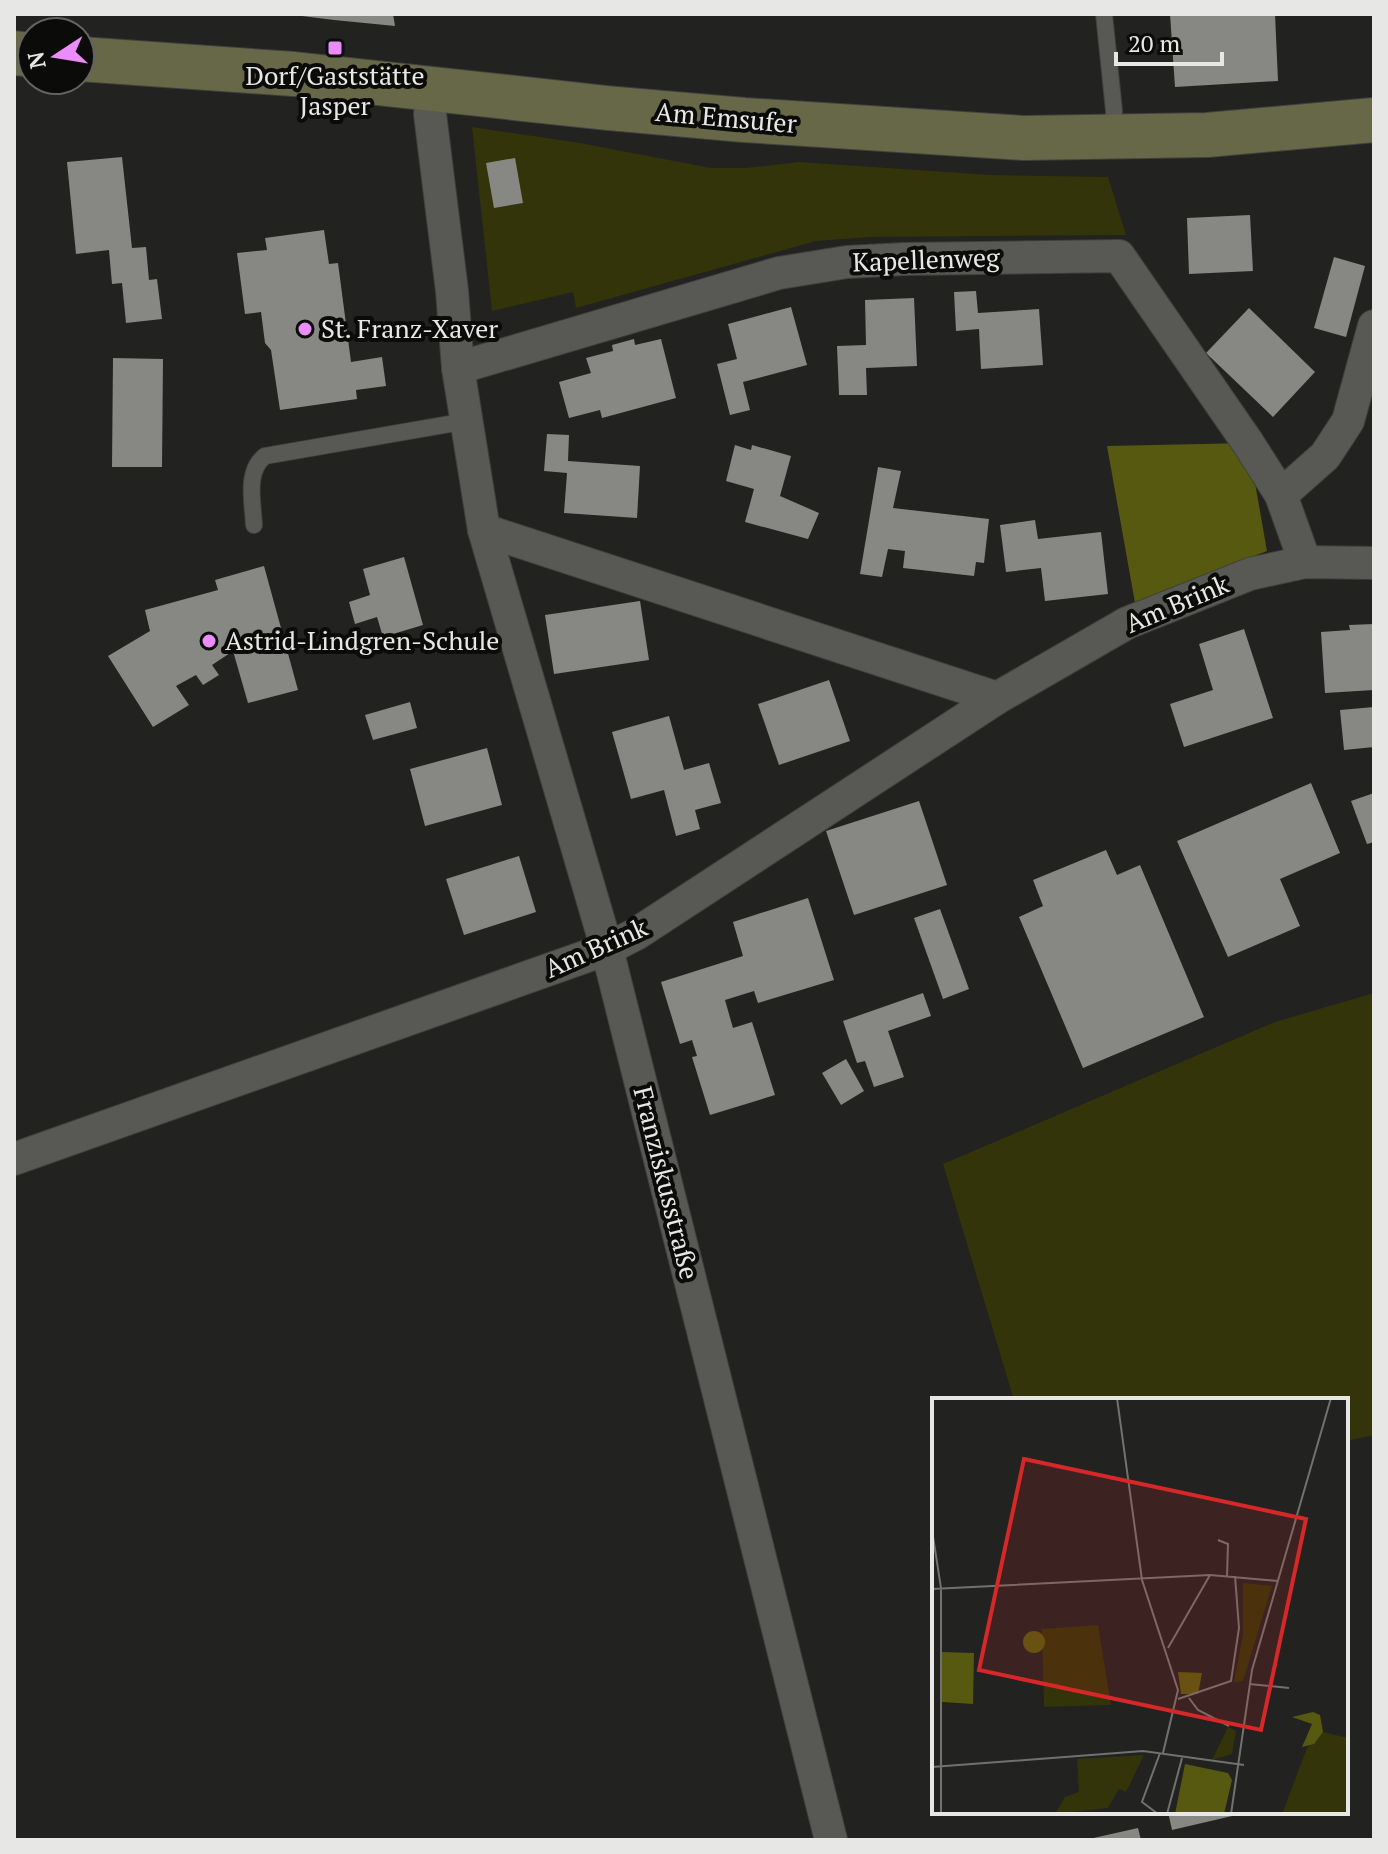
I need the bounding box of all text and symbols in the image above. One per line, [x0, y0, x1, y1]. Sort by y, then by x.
north arrow [16, 16, 96, 96]
scale bar [1116, 16, 1222, 66]
text: 20 m [1128, 27, 1180, 59]
marker: Dorf/Gaststätte Jasper [326, 39, 344, 57]
text: N [20, 49, 52, 71]
place label: Dorf/Gaststätte Jasper [246, 58, 424, 122]
street label: Am Emsufer [654, 94, 798, 140]
street label: Kapellenweg [852, 239, 1000, 279]
place label: St. Franz-Xaver [321, 311, 498, 345]
marker: St. Franz-Xaver [296, 320, 314, 338]
street label: Am Brink [1120, 566, 1234, 640]
place label: Astrid-Lindgren-Schule [225, 623, 499, 657]
marker: Astrid-Lindgren-Schule [200, 632, 218, 650]
street label: Am Brink [539, 909, 653, 985]
street label: Franziskusstraße [627, 1083, 707, 1283]
inset map [932, 1398, 1348, 1814]

